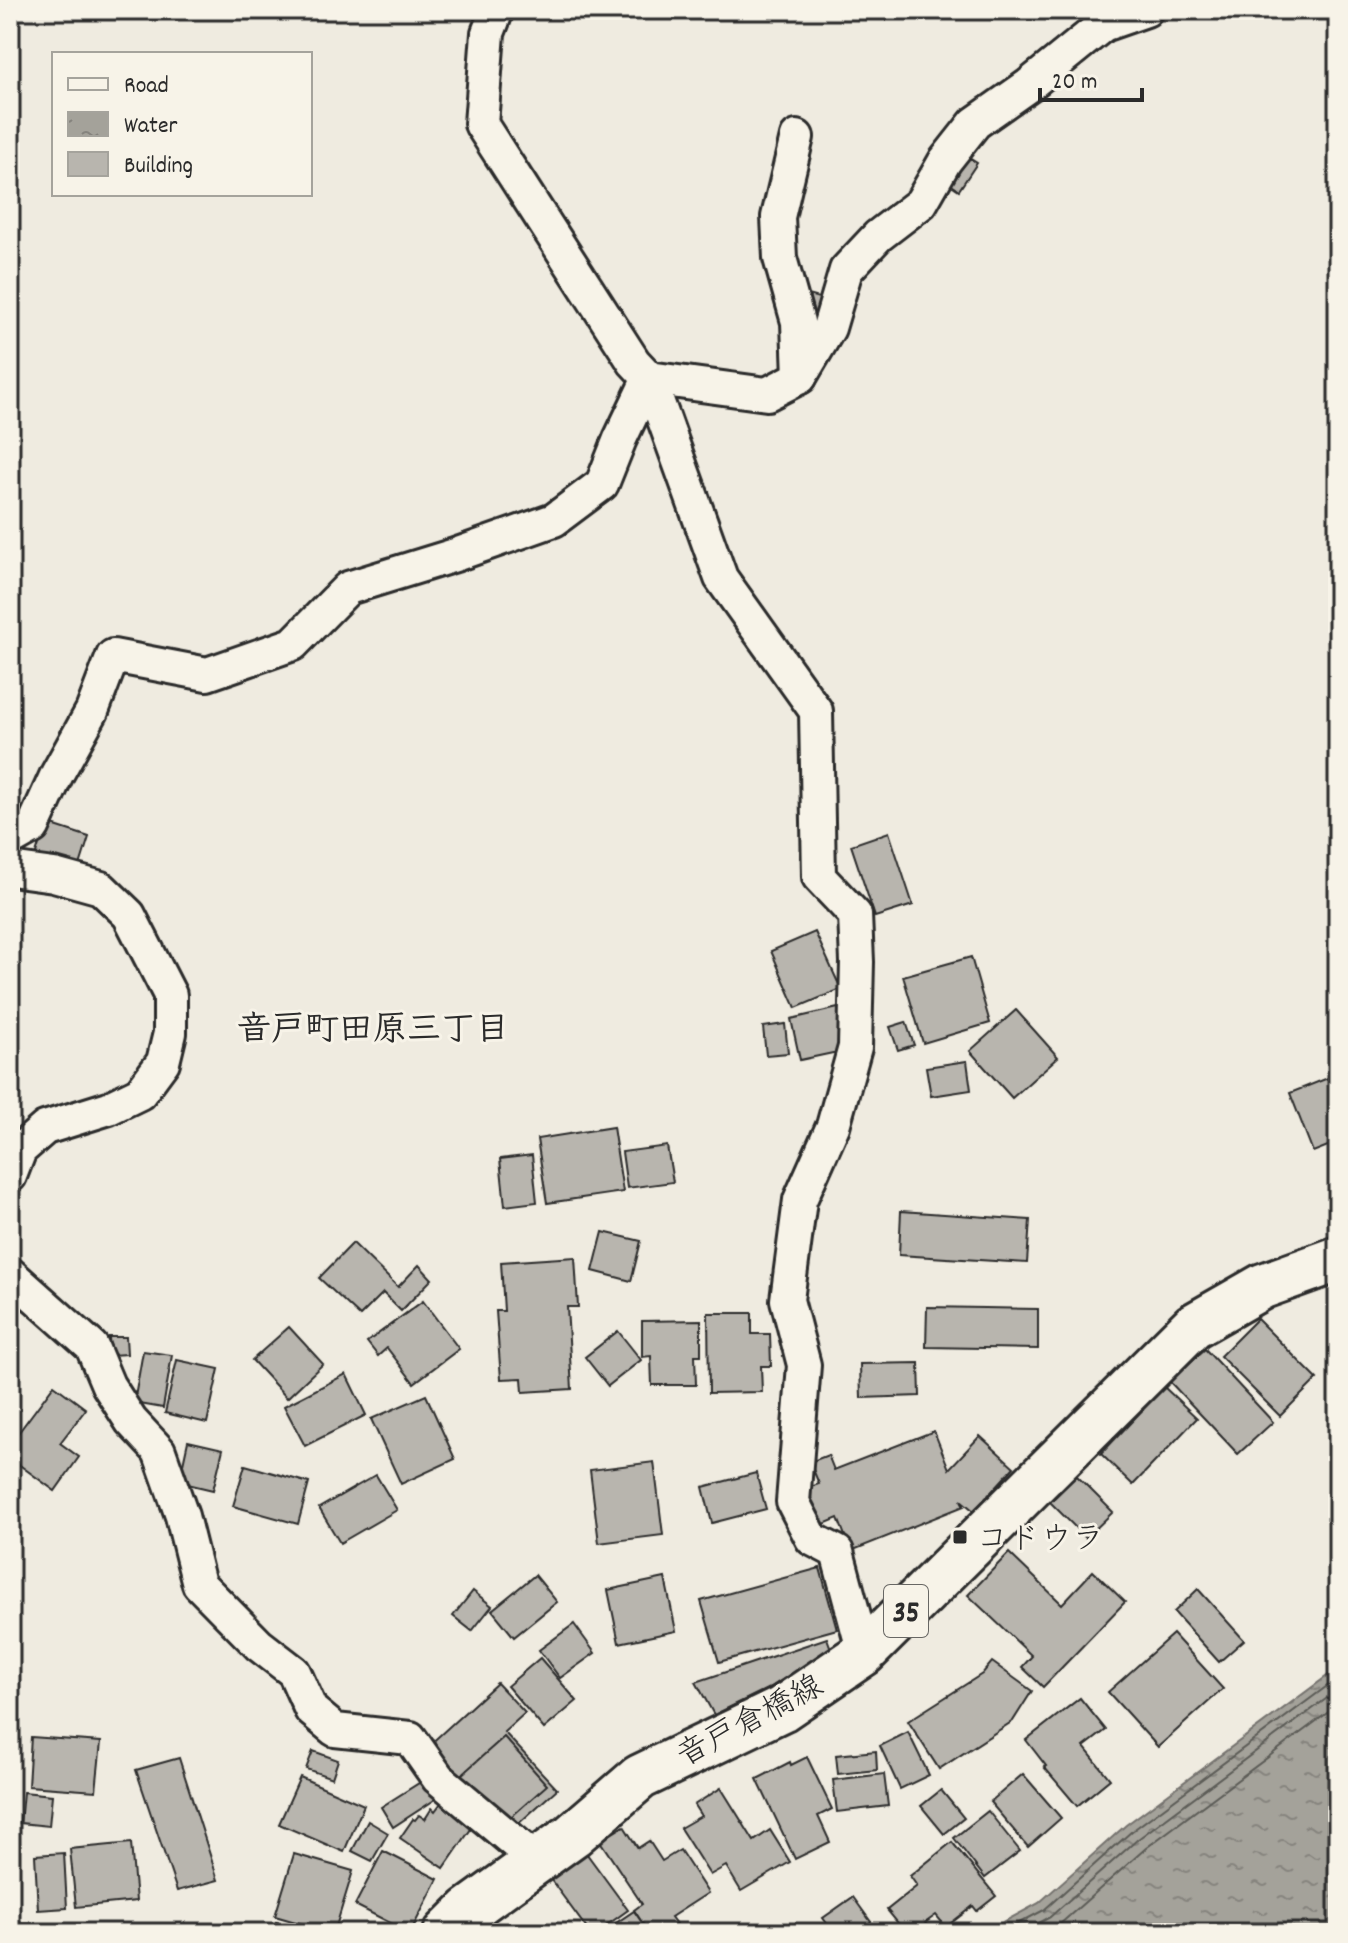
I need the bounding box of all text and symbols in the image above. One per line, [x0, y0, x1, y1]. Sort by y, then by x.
legend [52, 52, 312, 196]
scale bar [1040, 52, 1142, 102]
text: 20 m [1052, 66, 1098, 100]
text: Road [124, 70, 169, 104]
text: Water [124, 110, 177, 144]
text: Building [124, 150, 193, 184]
district label: 音戸町田原三丁目 [237, 1008, 509, 1057]
place label: コドウラ [976, 1519, 1104, 1565]
marker: コドウラ [951, 1528, 969, 1546]
road number: 35 [884, 1585, 928, 1637]
street label: 音戸倉橋線 [670, 1666, 833, 1781]

